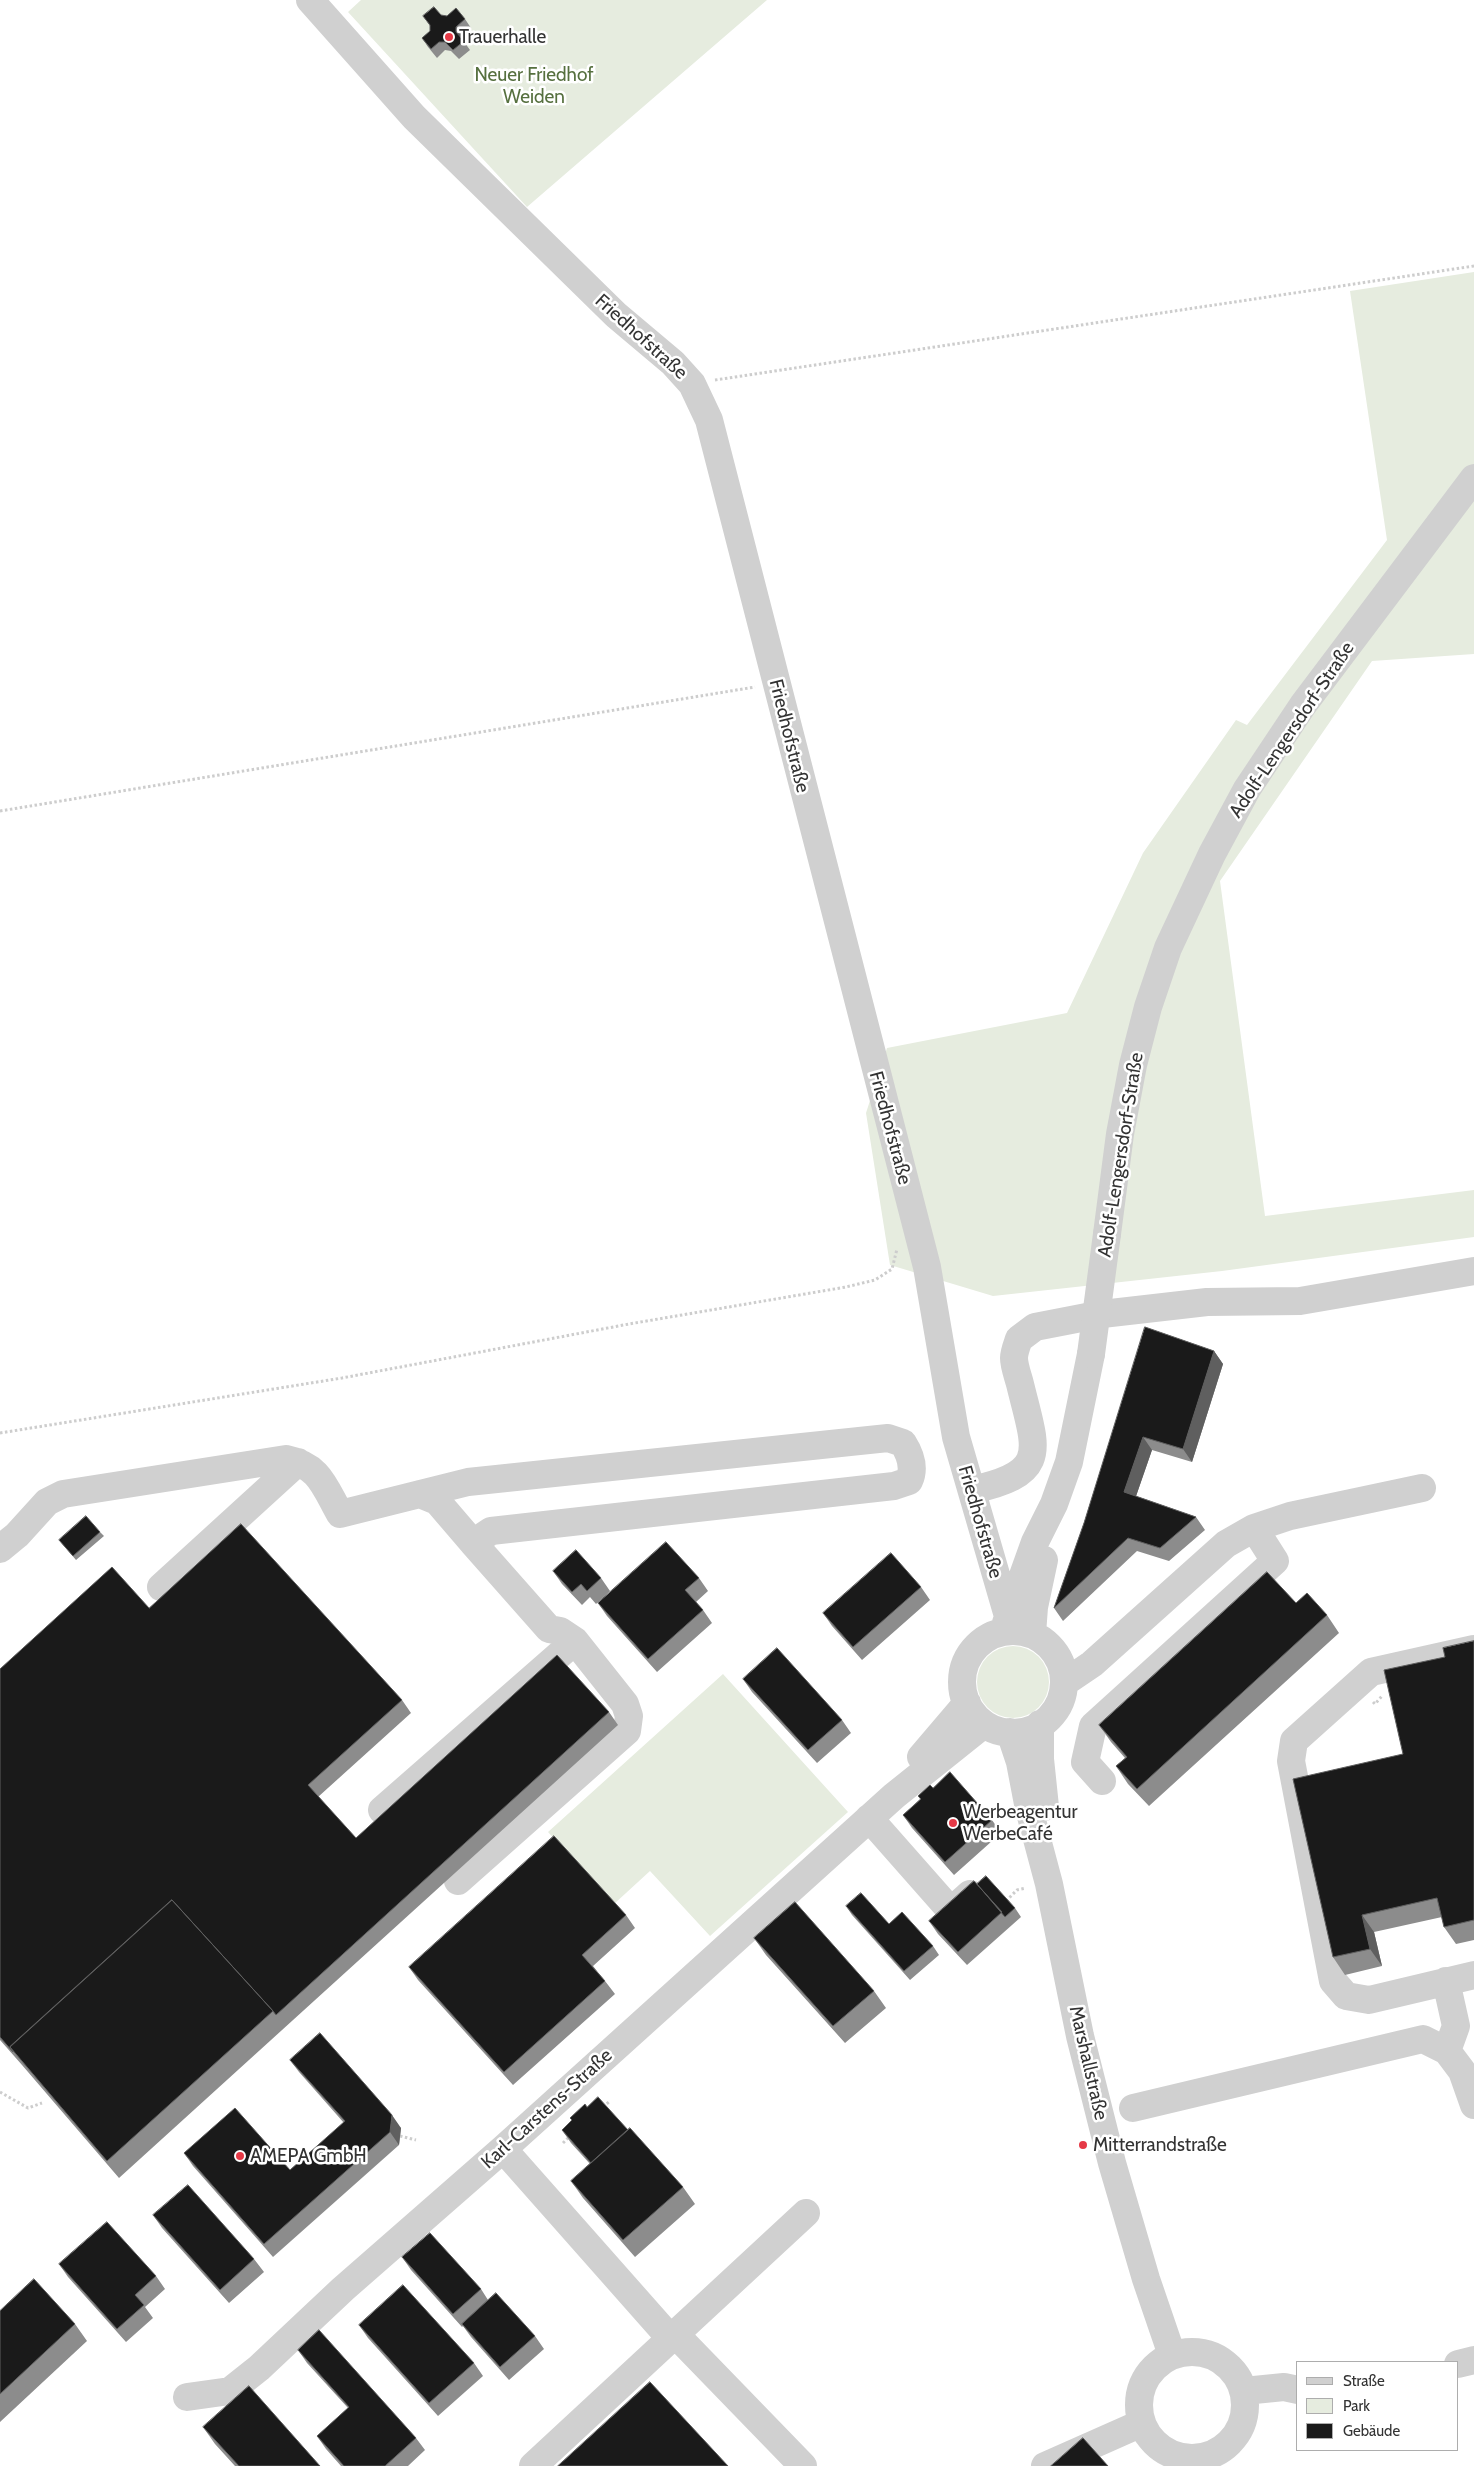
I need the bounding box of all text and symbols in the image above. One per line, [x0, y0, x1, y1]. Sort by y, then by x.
place label: Trauerhalle [459, 26, 546, 48]
marker: Trauerhalle [443, 31, 455, 43]
park label: Neuer Friedhof Weiden [474, 64, 594, 108]
street label: Friedhofstraße [590, 290, 692, 384]
street label: Adolf-Lengersdorf-Straße [1225, 638, 1359, 822]
street label: Friedhofstraße [764, 677, 814, 795]
street label: Adolf-Lengersdorf-Straße [1094, 1051, 1148, 1259]
street label: Friedhofstraße [864, 1069, 916, 1187]
street label: Friedhofstraße [953, 1463, 1007, 1581]
place label: Werbeagentur WerbeCafé [963, 1801, 1077, 1845]
marker: Werbeagentur WerbeCafé [947, 1817, 959, 1829]
street label: Marshallstraße [1064, 2004, 1112, 2122]
street label: Karl-Carstens-Straße [477, 2044, 617, 2174]
place label: Mitterrandstraße [1093, 2134, 1227, 2156]
marker: Mitterrandstraße [1077, 2139, 1089, 2151]
place label: AMEPA GmbH [250, 2145, 367, 2167]
marker: AMEPA GmbH [234, 2150, 246, 2162]
legend [1296, 2361, 1459, 2451]
text: Straße [1343, 2372, 1385, 2390]
text: Park [1343, 2397, 1370, 2415]
text: Gebäude [1343, 2422, 1400, 2440]

